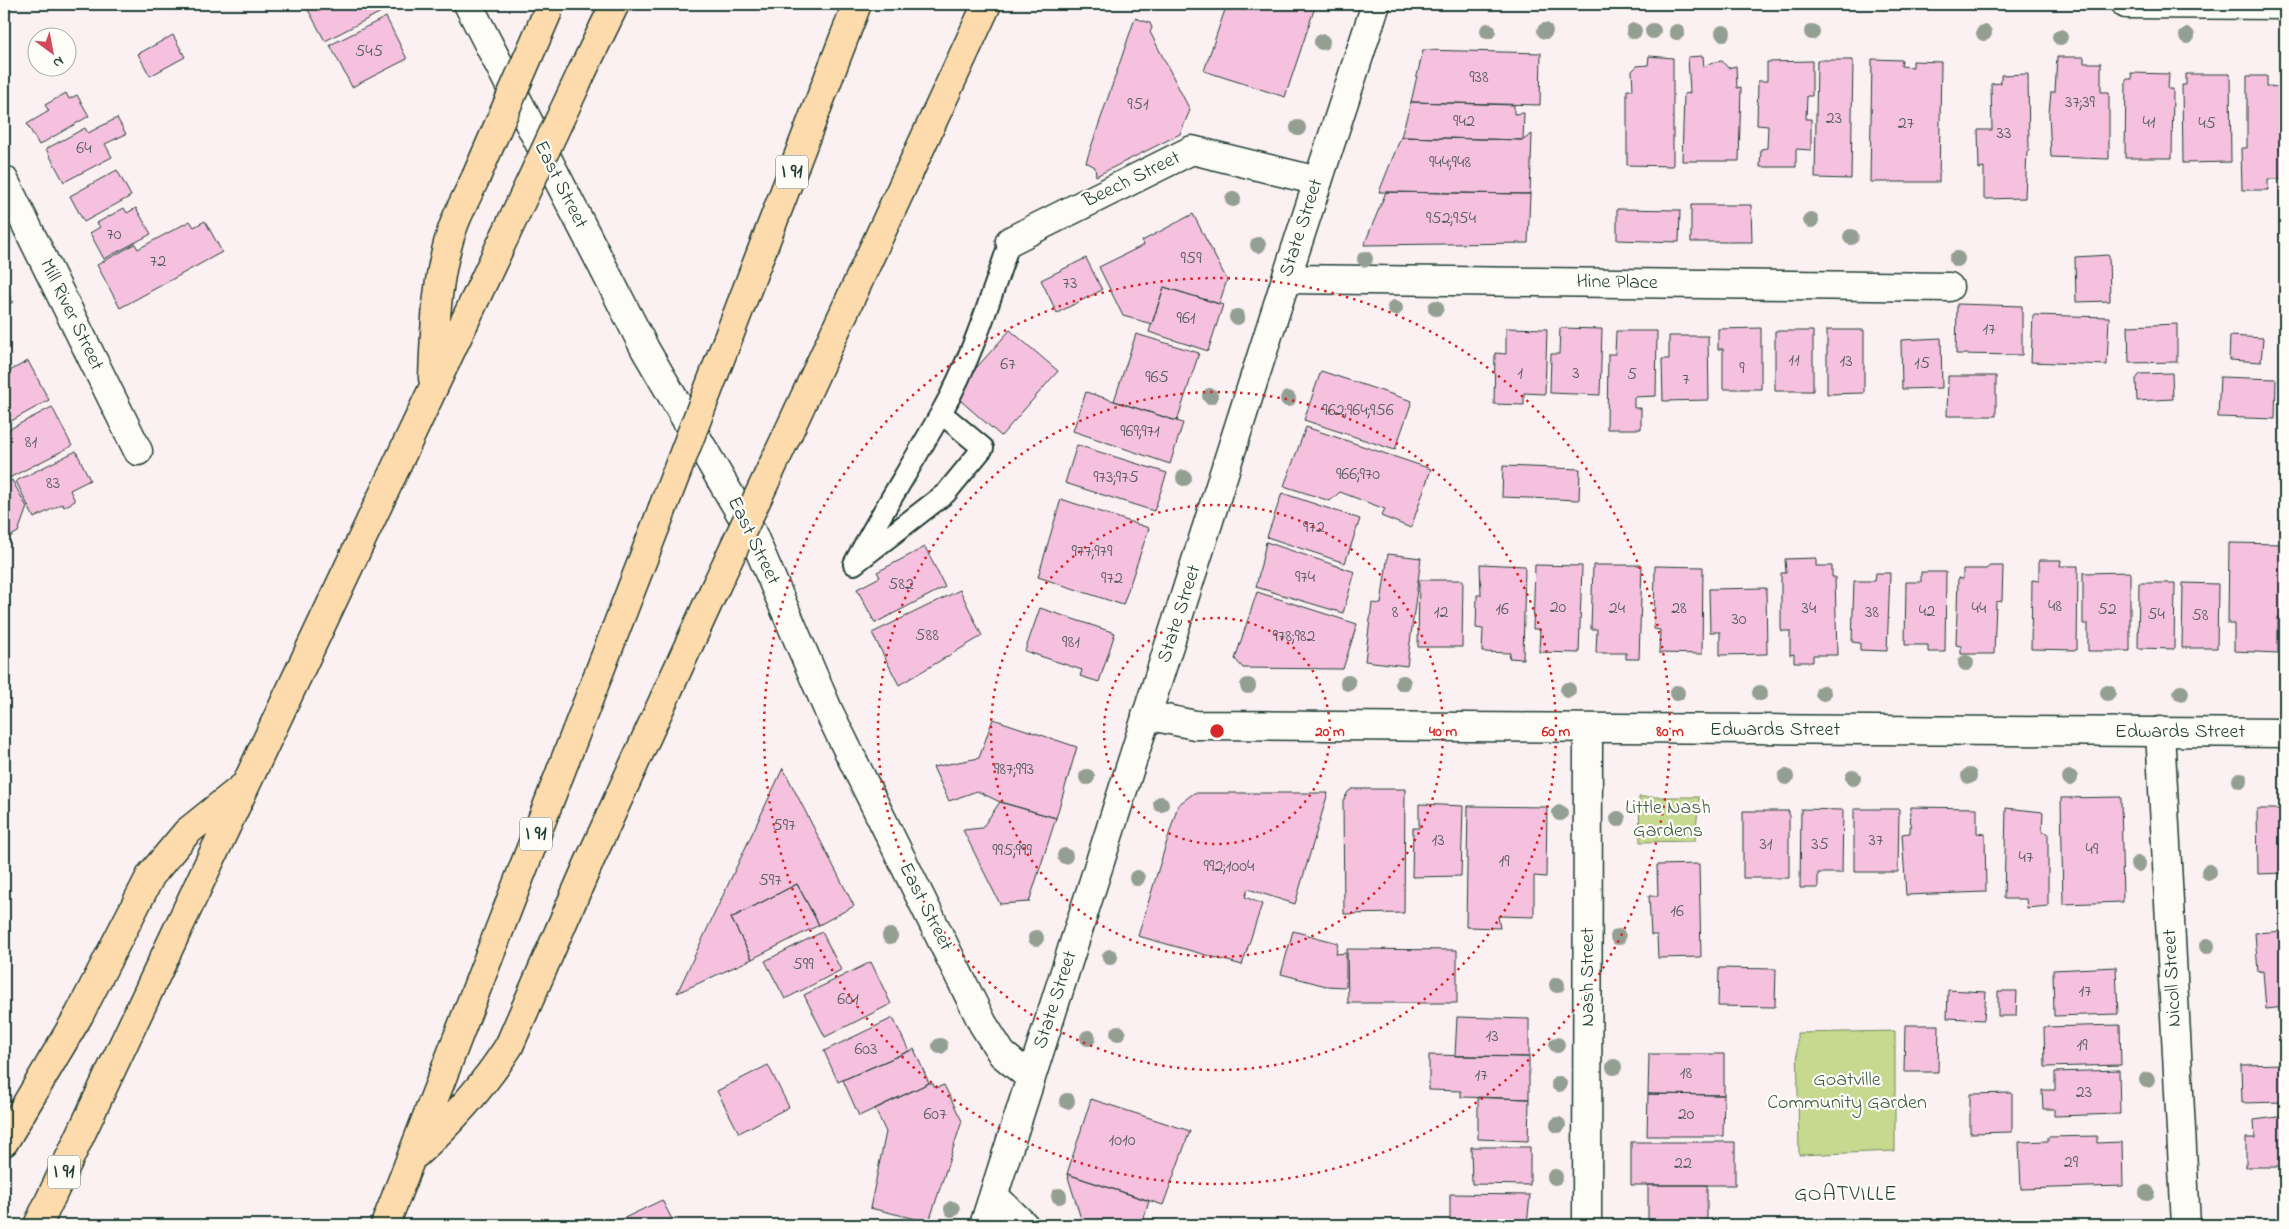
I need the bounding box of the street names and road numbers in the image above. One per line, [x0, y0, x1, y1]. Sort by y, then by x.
street label: East Street [525, 136, 595, 234]
street label: Beech Street [1077, 144, 1186, 217]
road number: I 91 [776, 156, 808, 188]
street label: State Street [1273, 175, 1332, 281]
street label: Mill River Street [31, 254, 111, 376]
street label: Hine Place [1576, 268, 1658, 298]
street label: East Street [719, 492, 787, 590]
street label: State Street [1151, 561, 1210, 667]
street label: Edwards Street [1710, 716, 1840, 745]
street label: Edwards Street [2115, 718, 2245, 747]
road number: I 91 [520, 818, 552, 851]
street label: East Street [890, 858, 960, 956]
street label: Nash Street [1574, 927, 1603, 1027]
street label: Nicoll Street [2156, 928, 2190, 1028]
street label: State Street [1027, 947, 1086, 1053]
road number: I 91 [48, 1156, 80, 1188]

